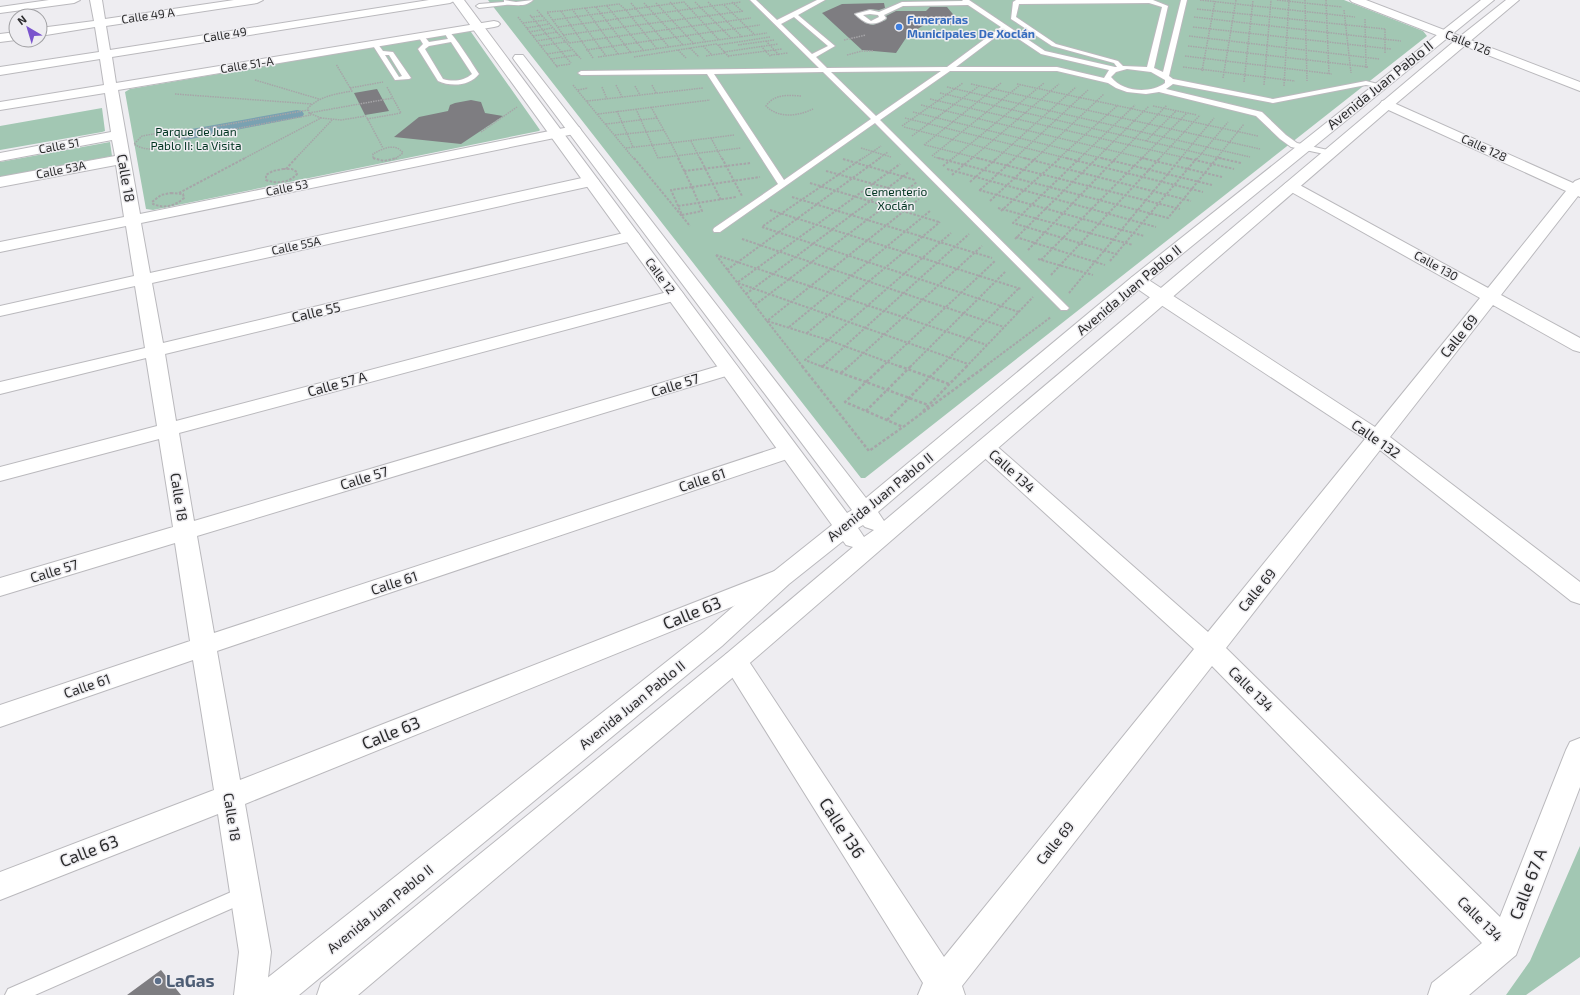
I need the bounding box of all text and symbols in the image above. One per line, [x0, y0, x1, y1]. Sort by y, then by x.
street label: Calle 49 A [120, 4, 176, 26]
north arrow [8, 8, 48, 48]
text: N [14, 12, 29, 27]
place label: Funerarias Municipales De Xoclán [907, 12, 1035, 40]
marker: Funerarias Municipales De Xoclán [894, 22, 904, 32]
street label: Calle 49 [202, 24, 248, 44]
street label: Calle 126 [1443, 27, 1493, 58]
street label: Avenida Juan Pablo II [1323, 37, 1436, 133]
street label: Calle 51-A [219, 53, 275, 75]
park label: Parque de Juan Pablo II: La Visita [151, 124, 241, 152]
street label: Calle 128 [1459, 131, 1509, 164]
street label: Calle 51 [37, 135, 80, 155]
street label: Calle 18 [114, 152, 139, 203]
street label: Calle 53A [35, 157, 87, 181]
street label: Calle 53 [264, 176, 309, 198]
park label: Cementerio Xoclán [865, 184, 928, 212]
street label: Calle 55A [270, 233, 322, 257]
street label: Avenida Juan Pablo II [1073, 241, 1185, 338]
street label: Calle 130 [1412, 247, 1461, 283]
street label: Calle 12 [643, 255, 679, 296]
street label: Calle 55 [290, 298, 342, 325]
street label: Calle 69 [1436, 311, 1481, 361]
street label: Calle 57 A [305, 367, 369, 400]
street label: Calle 57 [649, 369, 701, 400]
street label: Calle 132 [1349, 416, 1404, 462]
street label: Calle 134 [986, 445, 1039, 496]
street label: Avenida Juan Pablo II [823, 449, 936, 545]
street label: Calle 57 [338, 462, 390, 493]
street label: Calle 61 [676, 464, 727, 495]
street label: Calle 18 [167, 472, 192, 522]
street label: Calle 57 [28, 555, 80, 586]
street label: Calle 69 [1234, 565, 1279, 615]
street label: Calle 61 [368, 567, 419, 598]
street label: Calle 63 [659, 591, 724, 633]
street label: Avenida Juan Pablo II [575, 657, 688, 753]
street label: Calle 134 [1225, 663, 1277, 715]
street label: Calle 61 [61, 670, 112, 701]
street label: Calle 63 [358, 711, 423, 753]
street label: Calle 18 [220, 792, 245, 842]
street label: Calle 136 [816, 794, 870, 861]
street label: Calle 69 [1032, 818, 1077, 868]
street label: Calle 63 [56, 830, 121, 870]
street label: Calle 67 A [1504, 845, 1550, 922]
street label: Avenida Juan Pablo II [323, 861, 436, 957]
street label: Calle 134 [1454, 893, 1506, 945]
place label: LaGas [166, 970, 215, 990]
marker: LaGas [153, 976, 163, 986]

